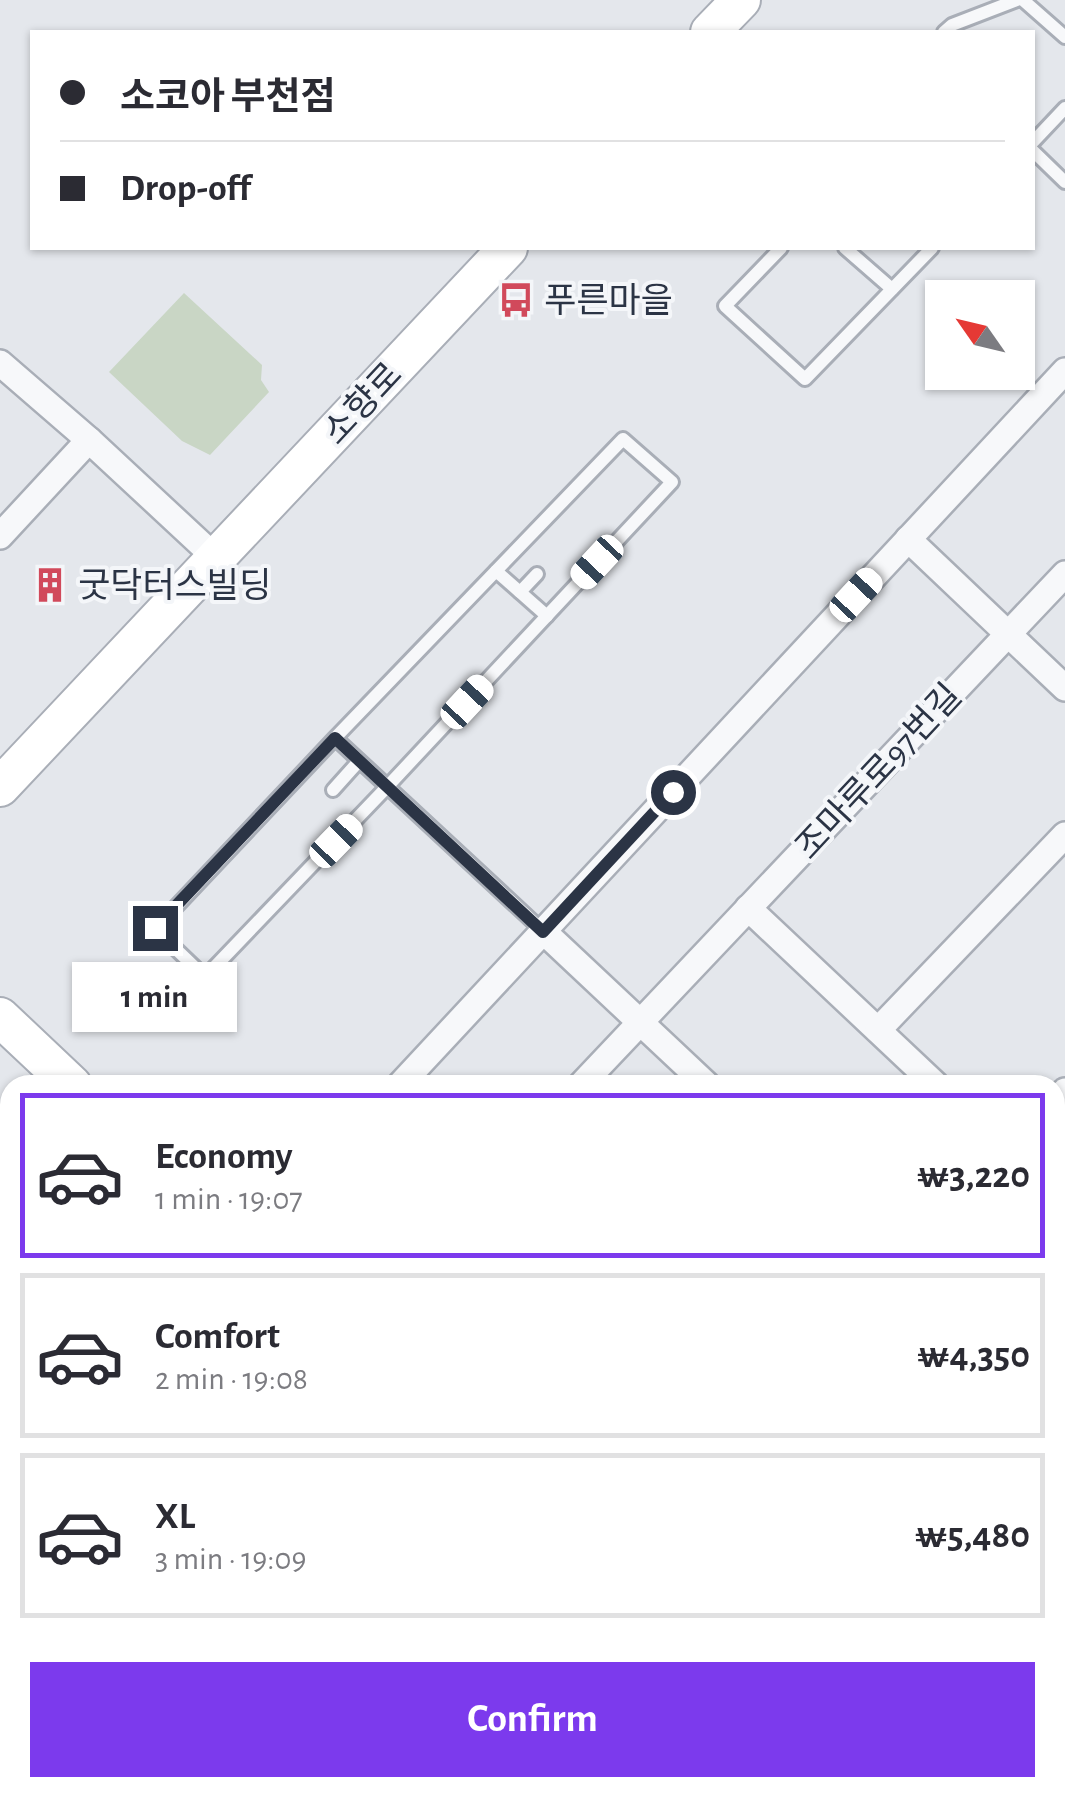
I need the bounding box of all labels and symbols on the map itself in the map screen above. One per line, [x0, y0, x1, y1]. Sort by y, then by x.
north arrow [925, 280, 1035, 390]
bus stop icon: 푸른마을 [497, 281, 535, 319]
place label: 푸른마을 [544, 283, 673, 319]
street label: 소향로 [316, 355, 409, 451]
car [566, 530, 628, 594]
car [825, 563, 887, 627]
building icon: 굿닥터스빌딩 [31, 566, 69, 604]
place label: 굿닥터스빌딩 [78, 568, 271, 604]
car [436, 670, 498, 734]
street label: 조마루로97번길 [789, 677, 968, 866]
route start [651, 770, 696, 815]
car [304, 809, 368, 873]
route end [133, 906, 178, 951]
callout: 1 min [72, 963, 238, 1033]

